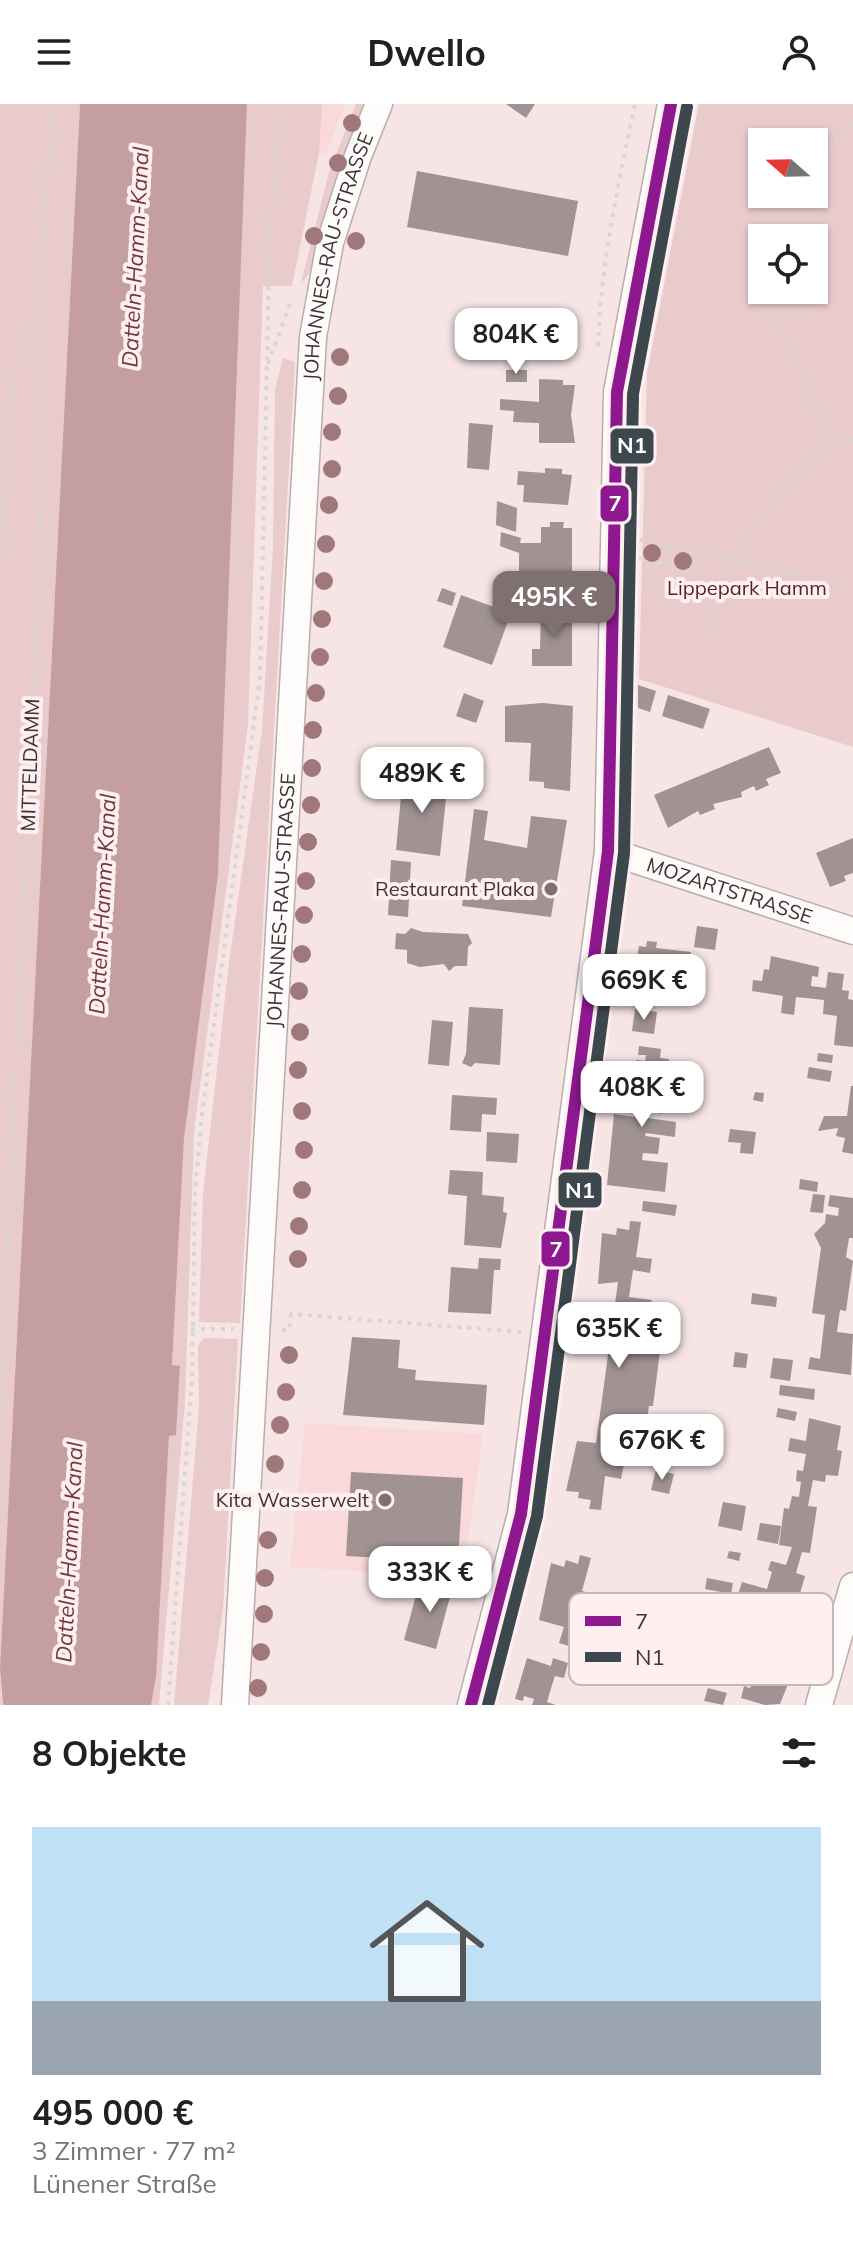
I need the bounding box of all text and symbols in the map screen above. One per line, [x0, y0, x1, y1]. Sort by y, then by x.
icon: menu [32, 30, 76, 74]
text: Dwello [367, 30, 486, 75]
icon: person [777, 30, 821, 74]
north arrow [748, 128, 828, 208]
map controls [748, 128, 828, 304]
street label: JOHANNES-RAU-STRASSE [298, 129, 378, 381]
water label: Datteln-Hamm-Kanal [115, 145, 155, 368]
button: locate [748, 224, 828, 304]
pin: 804K € [451, 308, 581, 376]
text: 804K € [473, 317, 559, 350]
line badge: N1 [609, 427, 655, 465]
text: N1 [617, 431, 647, 459]
line badge: 7 [599, 484, 630, 523]
text: 7 [608, 489, 622, 517]
pin: 495K € [489, 571, 619, 639]
park label: Lippepark Hamm [667, 575, 827, 600]
text: 495K € [511, 580, 597, 613]
street label: MITTELDAMM [15, 698, 44, 832]
pin: 489K € [357, 747, 487, 815]
text: 489K € [379, 756, 465, 789]
street label: JOHANNES-RAU-STRASSE [261, 772, 300, 1028]
water label: Datteln-Hamm-Kanal [82, 792, 122, 1015]
street label: MOZARTSTRASSE [644, 852, 816, 929]
place label: Restaurant Plaka [375, 876, 535, 901]
marker: Restaurant Plaka [542, 880, 560, 898]
pin: 669K € [579, 954, 709, 1022]
text: 669K € [601, 963, 687, 996]
pin: 408K € [577, 1061, 707, 1129]
text: 408K € [599, 1070, 685, 1103]
line badge: N1 [557, 1171, 603, 1209]
text: N1 [565, 1176, 595, 1204]
line badge: 7 [540, 1230, 571, 1268]
text: 7 [549, 1235, 563, 1263]
pin: 635K € [554, 1302, 684, 1370]
text: 635K € [576, 1311, 662, 1344]
pin: 676K € [597, 1414, 727, 1482]
text: 676K € [619, 1423, 705, 1456]
water label: Datteln-Hamm-Kanal [49, 1440, 89, 1663]
place label: Kita Wasserwelt [216, 1487, 369, 1512]
marker: Kita Wasserwelt [376, 1491, 394, 1509]
pin: 333K € [365, 1546, 495, 1614]
text: 333K € [387, 1555, 473, 1588]
legend [569, 1593, 833, 1685]
text: 7 [635, 1607, 648, 1635]
text: N1 [635, 1643, 665, 1671]
icon: filters [777, 1731, 821, 1775]
text: 8 Objekte [32, 1732, 187, 1775]
icon: home [355, 1879, 499, 2023]
text: 495 000 € [32, 2091, 193, 2134]
text: 3 Zimmer · 77 m² [32, 2134, 236, 2167]
text: Lünener Straße [32, 2167, 217, 2200]

